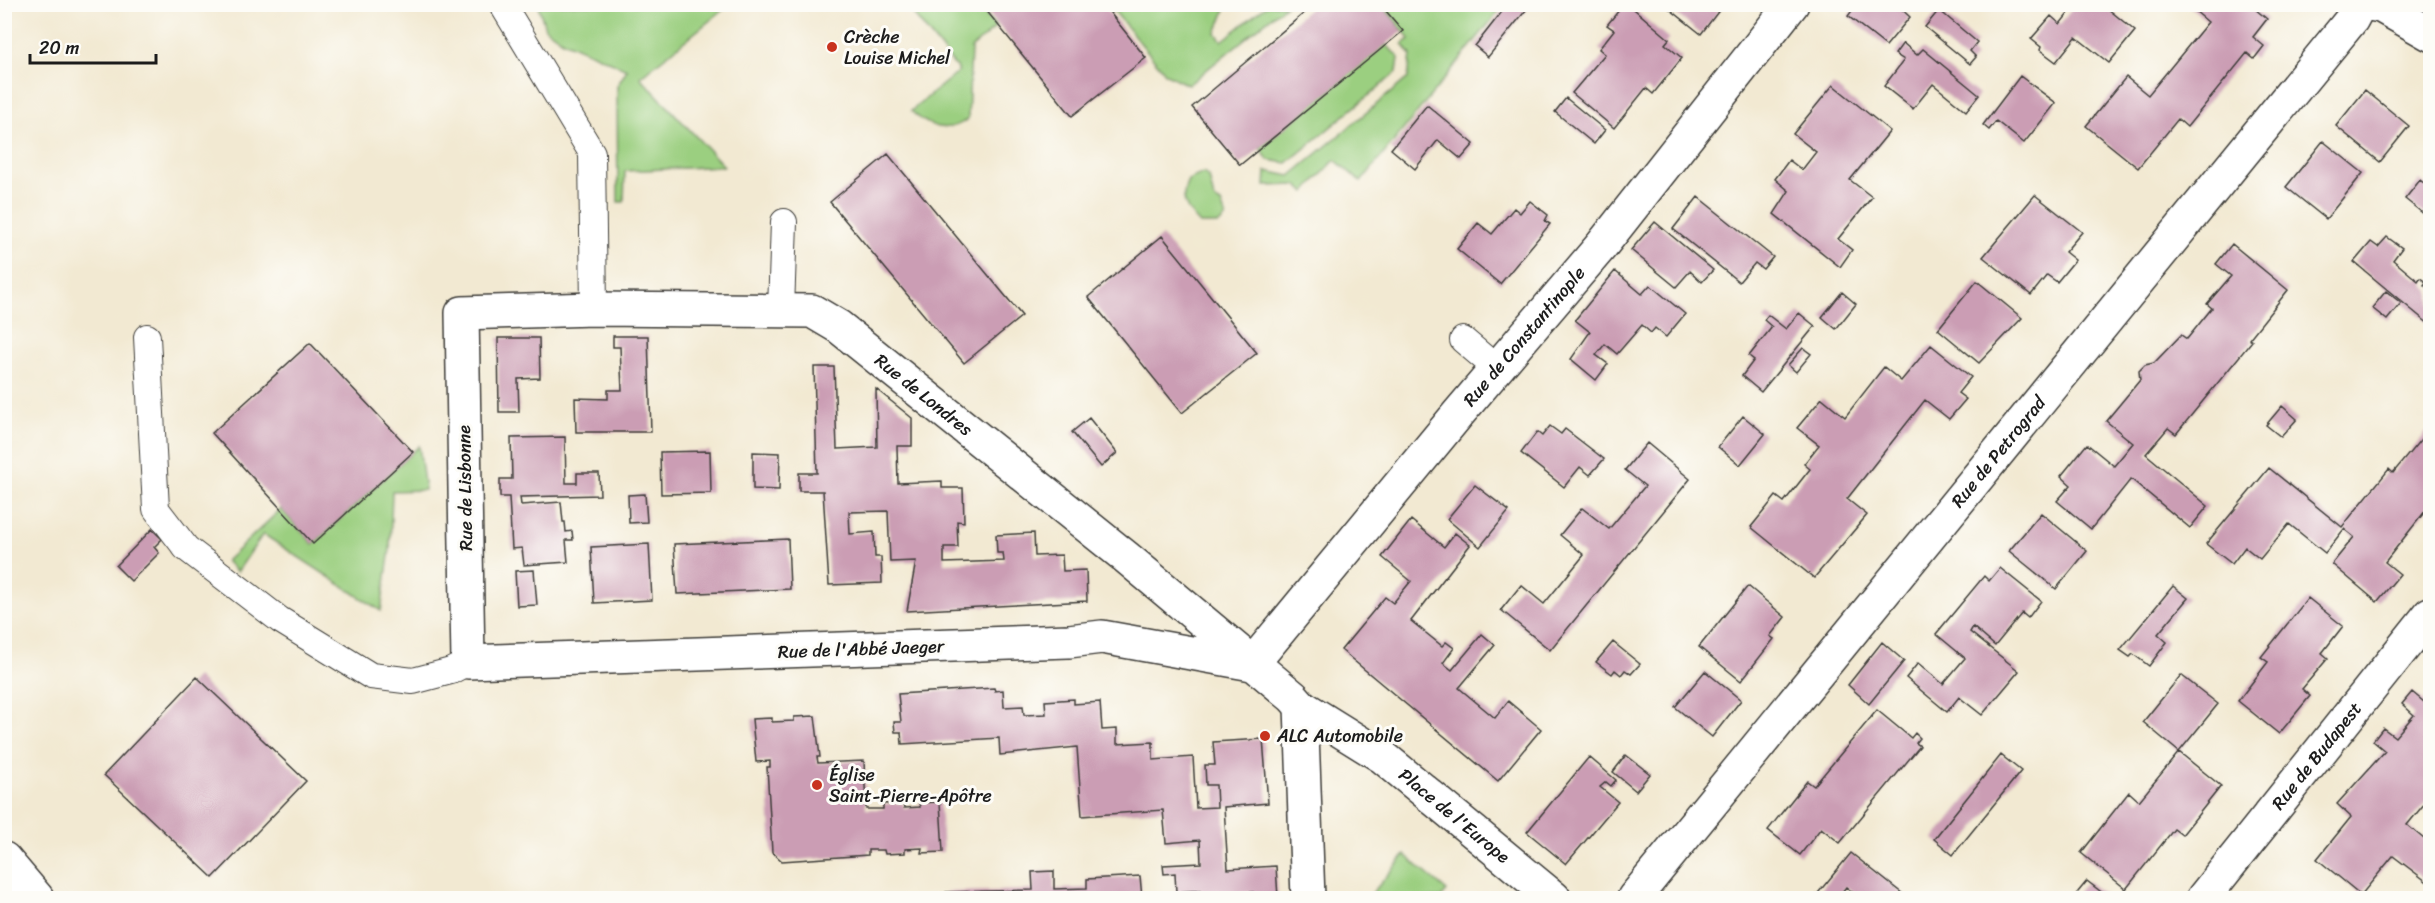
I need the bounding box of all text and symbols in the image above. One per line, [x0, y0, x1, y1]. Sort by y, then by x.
place label: Crèche Louise Michel [844, 21, 951, 74]
scale bar [30, 27, 156, 65]
text: 20 m [39, 32, 79, 64]
marker: Crèche Louise Michel [825, 40, 839, 54]
street label: Rue de Constantinople [1455, 259, 1594, 414]
street label: Rue de Londres [867, 345, 981, 445]
street label: Rue de Petrograd [1943, 388, 2055, 515]
street label: Rue de Lisbonne [448, 425, 482, 551]
street label: Rue de l'Abbé Jaeger [777, 630, 946, 668]
street label: Rue de Budapest [2263, 694, 2370, 817]
place label: ALC Automobile [1276, 720, 1403, 752]
marker: ALC Automobile [1258, 729, 1272, 743]
place label: Église Saint-Pierre-Apôtre [829, 759, 992, 812]
street label: Place de l'Europe [1391, 760, 1518, 872]
marker: Église Saint-Pierre-Apôtre [810, 778, 824, 792]

